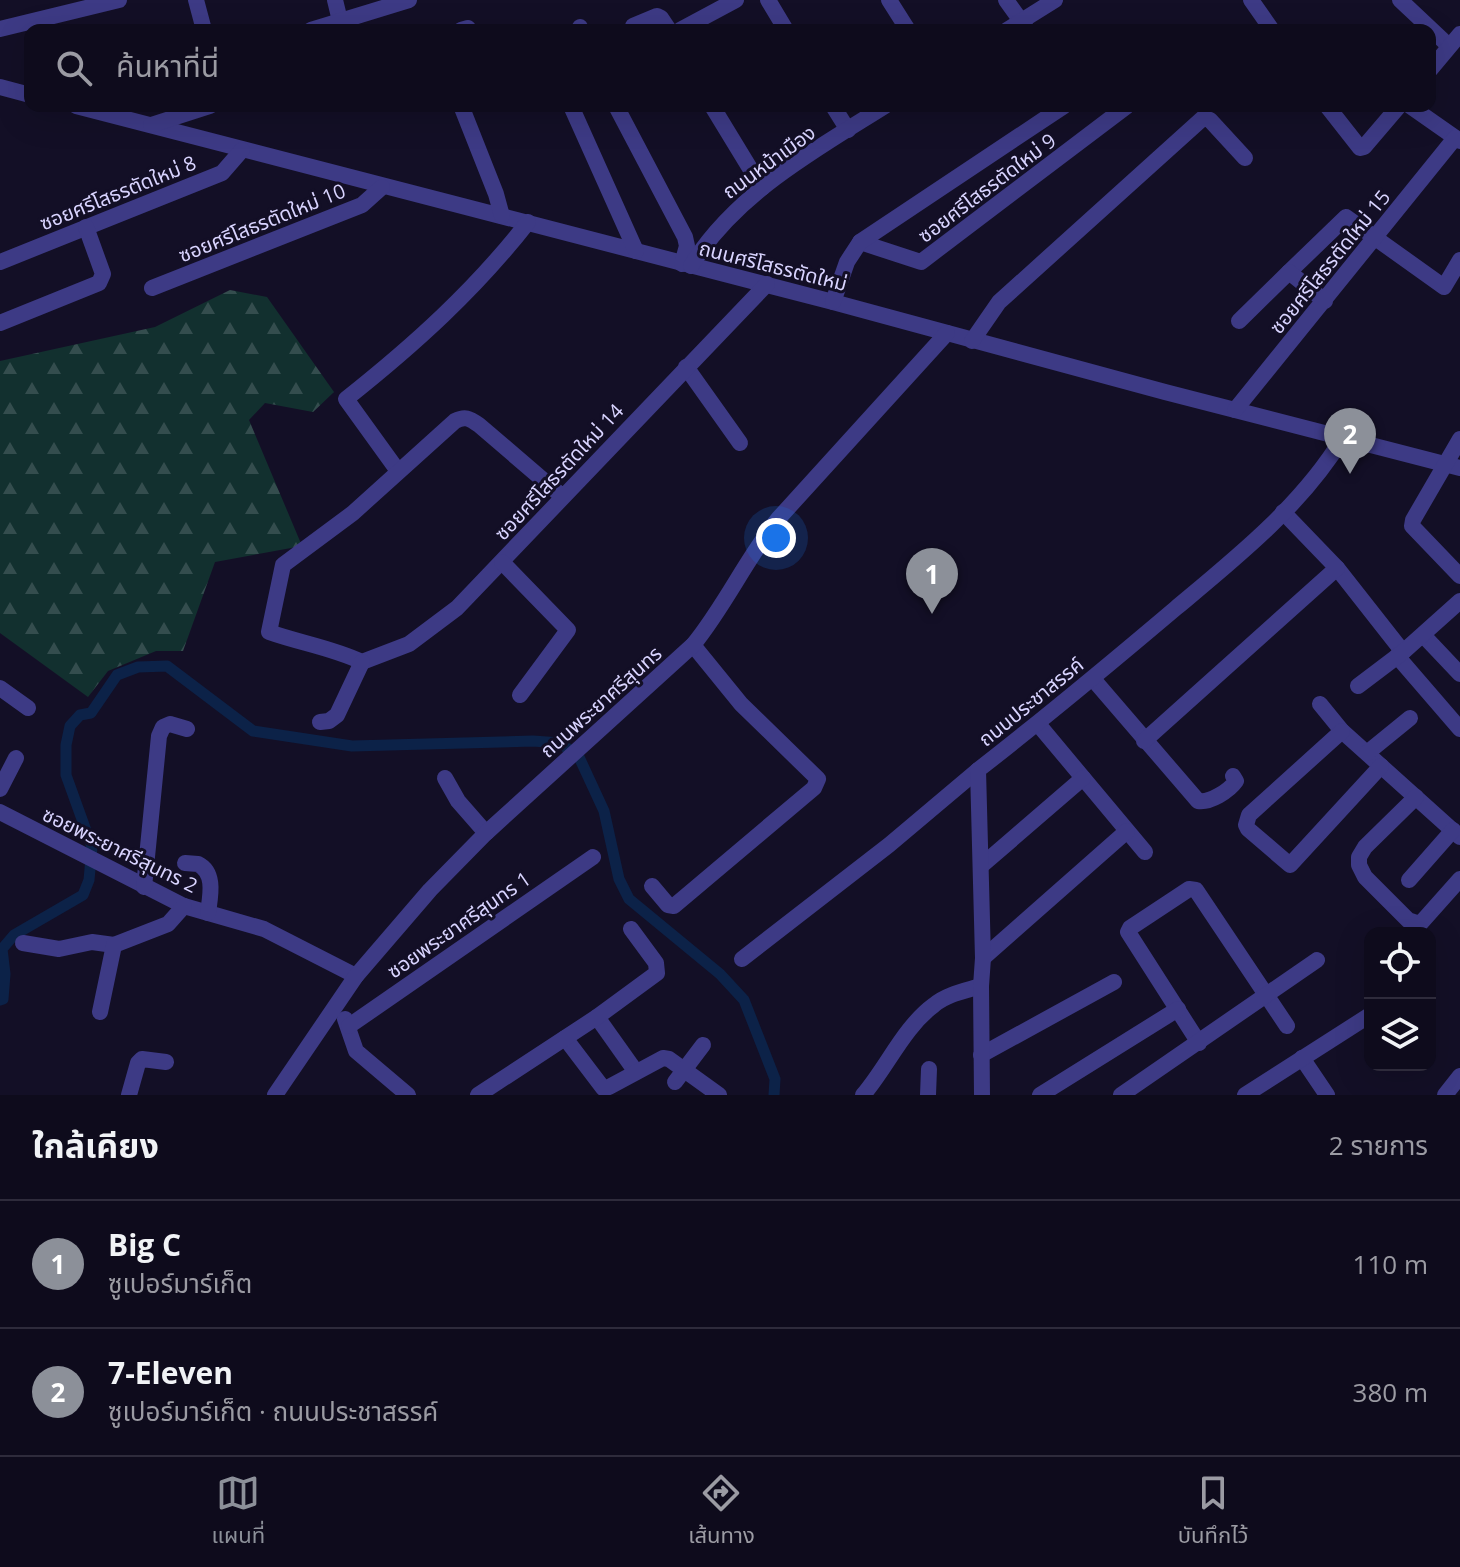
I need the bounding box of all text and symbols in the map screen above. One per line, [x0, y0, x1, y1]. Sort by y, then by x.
search box [24, 24, 1436, 112]
text: ค้นหาที่นี่ [116, 45, 219, 86]
icon: search [52, 46, 96, 90]
street label: ถนนหน้าเมือง [717, 119, 821, 205]
street label: ซอยศรีโสธรตัดใหม่ 9 [912, 127, 1061, 248]
street label: ซอยศรีโสธรตัดใหม่ 8 [36, 149, 200, 236]
street label: ซอยศรีโสธรตัดใหม่ 10 [174, 177, 349, 268]
street label: ซอยศรีโสธรตัดใหม่ 15 [1263, 184, 1396, 339]
street label: ถนนศรีโสธรตัดใหม่ [696, 234, 850, 297]
street label: ซอยศรีโสธรตัดใหม่ 14 [488, 397, 630, 546]
pin: 2 [1324, 408, 1376, 474]
your location [756, 518, 796, 558]
pin: 1 [906, 548, 958, 614]
street label: ถนนพระยาศรีสุนทร [534, 640, 667, 764]
street label: ถนนประชาสรรค์ [973, 651, 1089, 752]
street label: ซอยพระยาศรีสุนทร 2 [38, 800, 202, 899]
street label: ซอยพระยาศรีสุนทร 1 [382, 865, 536, 984]
map controls [1364, 927, 1436, 1071]
button: locate [1364, 927, 1436, 999]
button: layers [1364, 999, 1436, 1071]
text: ใกล้เคียง [32, 1122, 159, 1168]
text: 2 รายการ [1329, 1127, 1428, 1163]
text: Big C [108, 1224, 181, 1265]
text: 1 [51, 1246, 65, 1282]
text: 110 m [1353, 1246, 1428, 1282]
text: ซูเปอร์มาร์เก็ต [108, 1265, 252, 1301]
text: 7-Eleven [108, 1352, 233, 1393]
text: 2 [51, 1374, 65, 1410]
text: 380 m [1353, 1374, 1428, 1410]
text: ซูเปอร์มาร์เก็ต · ถนนประชาสรรค์ [108, 1393, 438, 1429]
tab: แผนที่ [212, 1471, 265, 1553]
tab: เส้นทาง [688, 1471, 755, 1553]
tab: บันทึกไว้ [1178, 1471, 1248, 1553]

